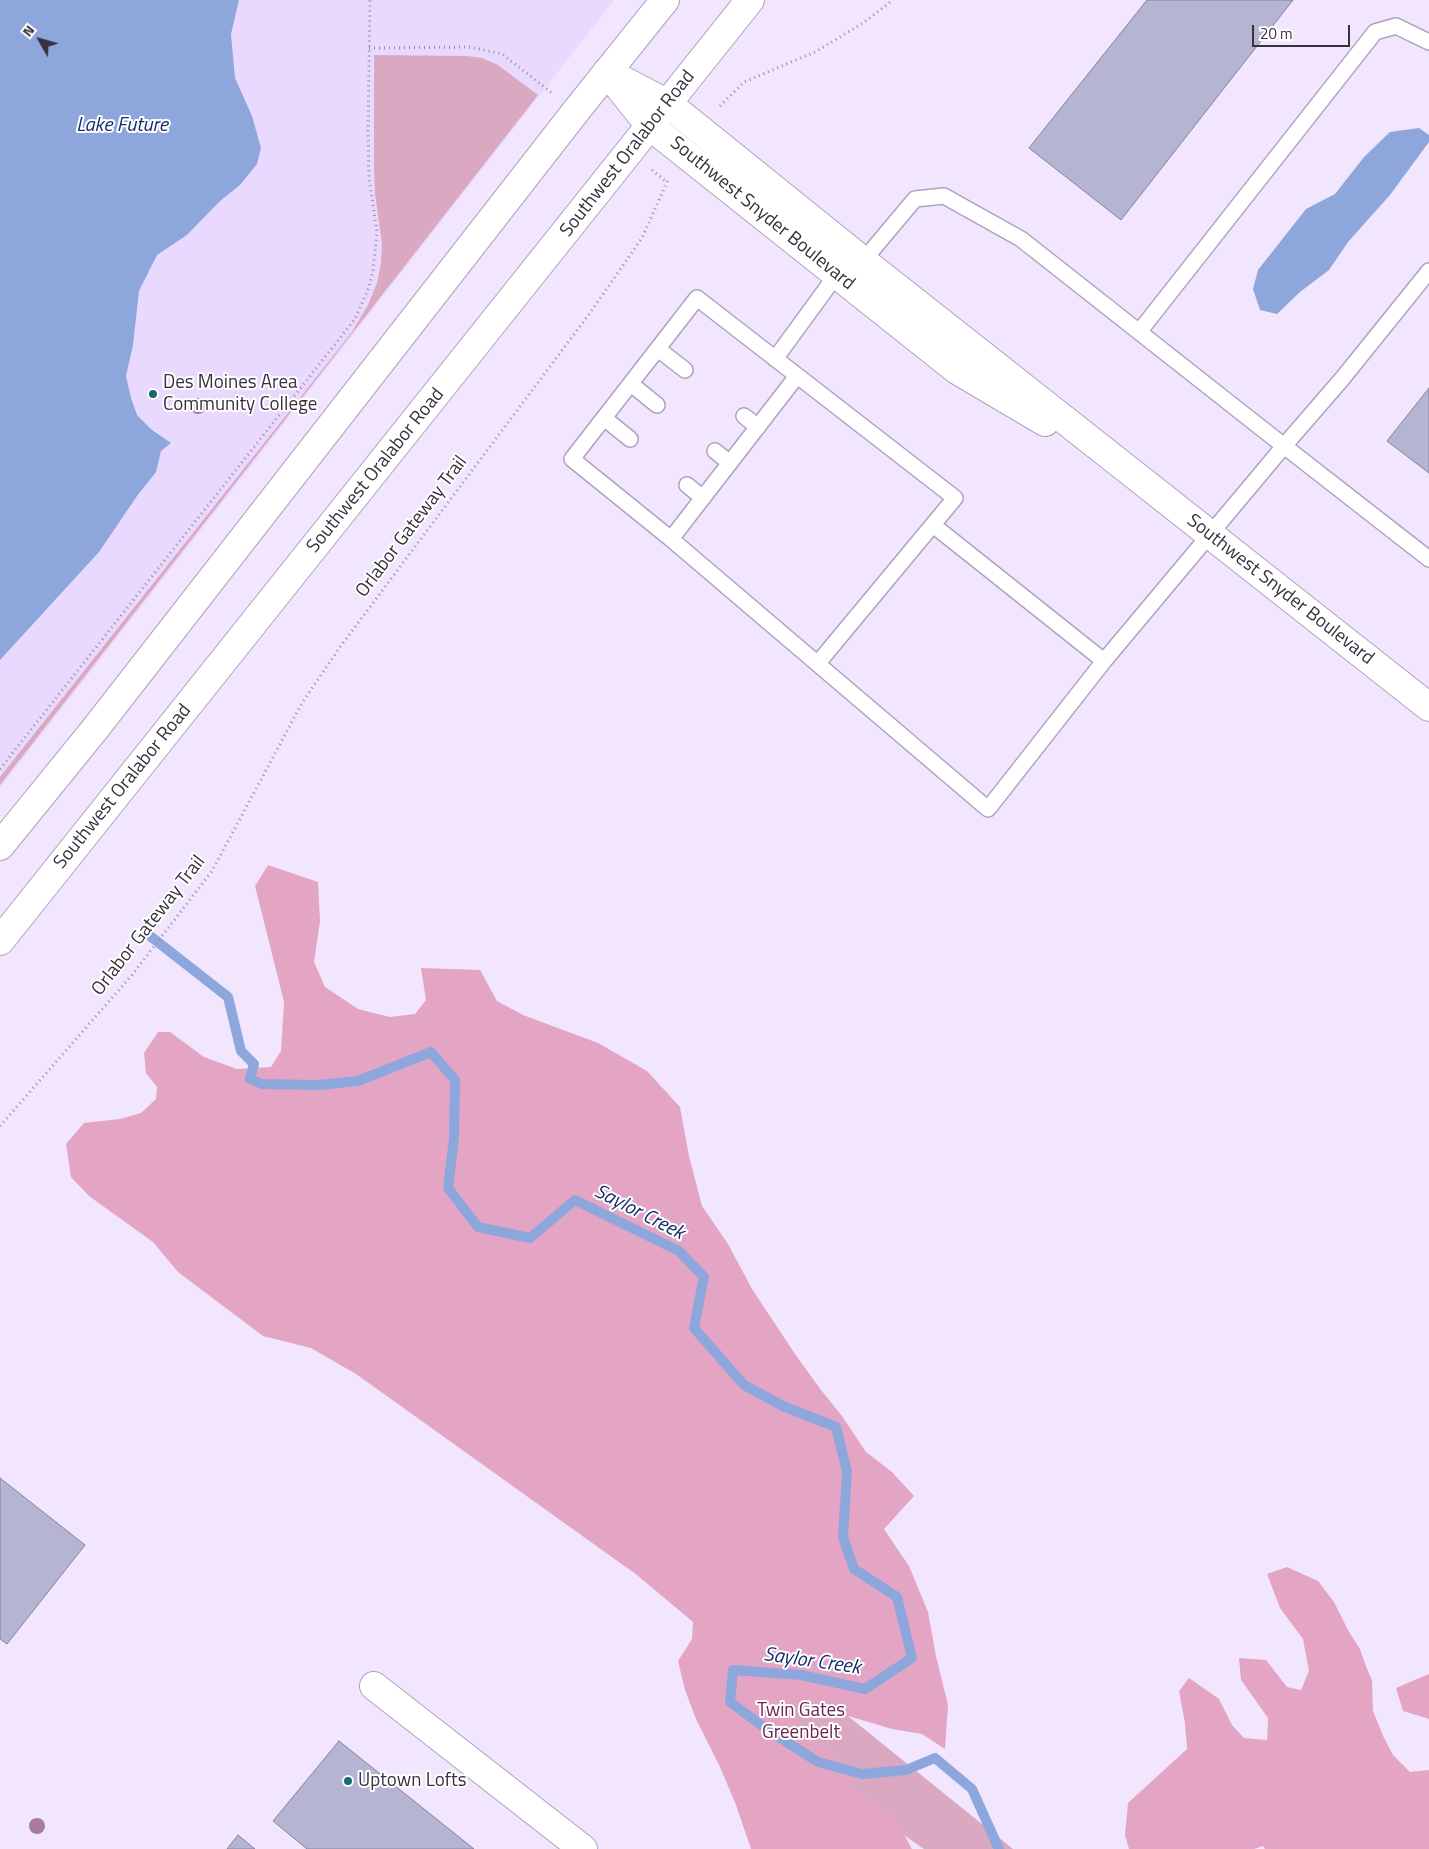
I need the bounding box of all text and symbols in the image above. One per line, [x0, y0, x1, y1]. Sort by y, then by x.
north arrow [15, 15, 65, 65]
scale bar [1254, 15, 1352, 47]
text: N [17, 20, 39, 41]
text: 20 m [1260, 22, 1293, 45]
street label: Southwest Oralabor Road [556, 66, 700, 242]
water label: Lake Future [76, 114, 168, 138]
street label: Southwest Snyder Boulevard [665, 132, 859, 296]
place label: Des Moines Area Community College [163, 372, 317, 416]
street label: Southwest Oralabor Road [303, 384, 449, 558]
marker: Des Moines Area Community College [147, 388, 159, 400]
street label: Orlabor Gateway Trail [351, 452, 473, 602]
street label: Southwest Snyder Boulevard [1182, 510, 1378, 670]
street label: Southwest Oralabor Road [50, 700, 196, 874]
street label: Orlabor Gateway Trail [87, 851, 211, 1001]
water label: Saylor Creek [590, 1180, 688, 1246]
water label: Saylor Creek [762, 1643, 862, 1681]
park label: Twin Gates Greenbelt [757, 1700, 845, 1744]
place label: Uptown Lofts [358, 1770, 466, 1792]
marker: Uptown Lofts [342, 1775, 354, 1787]

